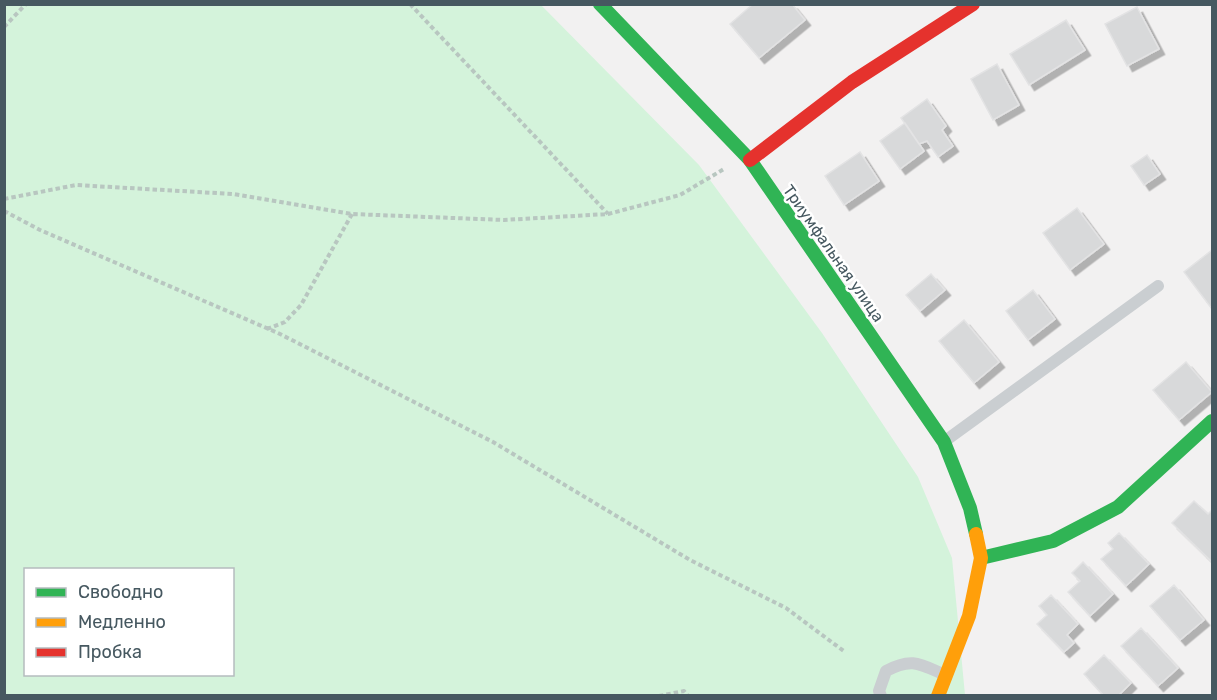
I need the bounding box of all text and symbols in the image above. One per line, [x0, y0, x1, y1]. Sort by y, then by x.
street label: Триумфальная улица [779, 181, 888, 326]
legend [24, 568, 234, 676]
text: Свободно [78, 581, 163, 603]
text: Медленно [78, 611, 166, 633]
text: Пробка [78, 641, 142, 663]

